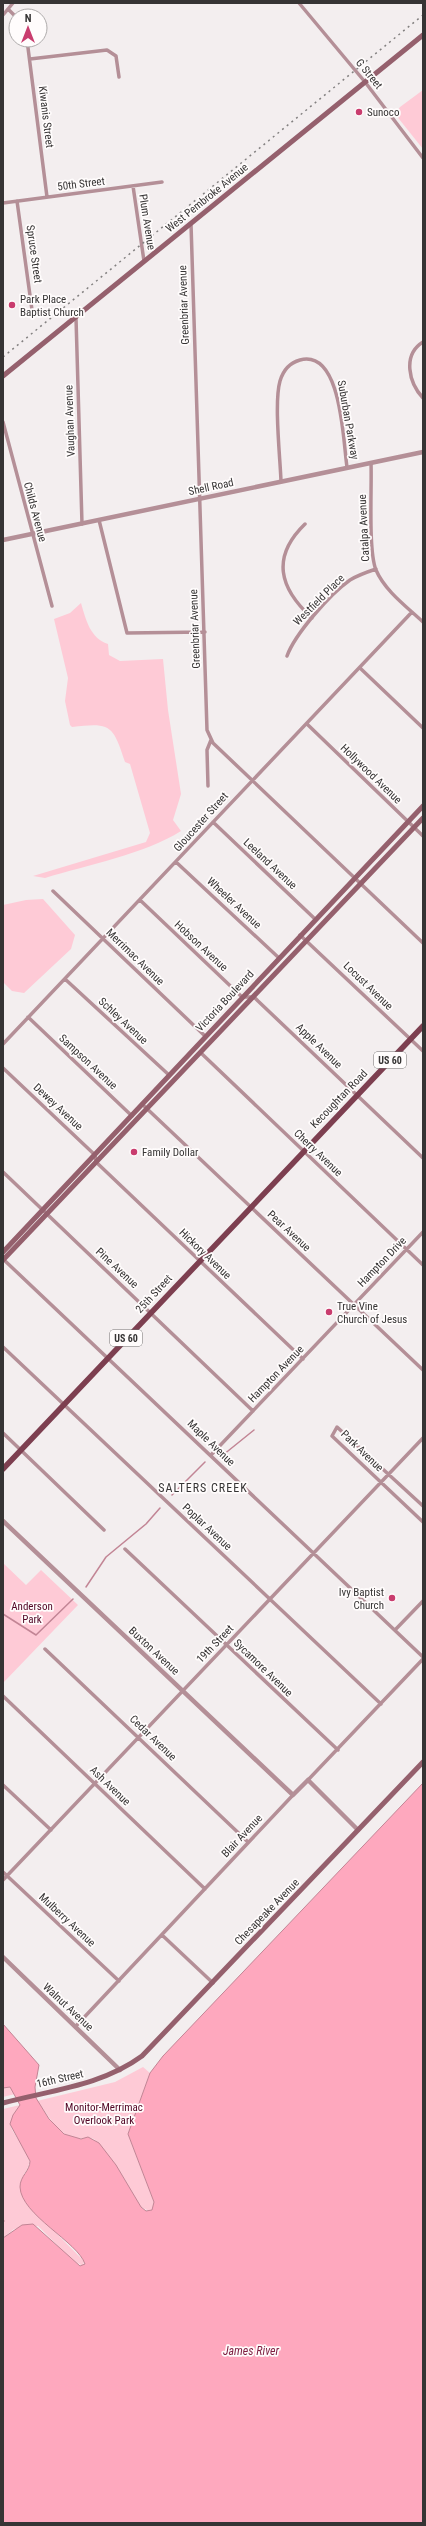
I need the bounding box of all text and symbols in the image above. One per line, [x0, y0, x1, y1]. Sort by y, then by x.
north arrow [8, 8, 48, 48]
text: N [25, 12, 32, 25]
street label: G Street [353, 56, 385, 92]
street label: Kiwanis Street [36, 85, 56, 149]
place label: Sunoco [367, 106, 400, 119]
marker: Sunoco [354, 107, 364, 117]
street label: West Pembroke Avenue [163, 161, 251, 235]
street label: 50th Street [57, 175, 105, 193]
street label: Plum Avenue [136, 193, 158, 251]
street label: Spruce Street [24, 224, 44, 284]
street label: Greenbriar Avenue [176, 265, 192, 345]
place label: Park Place Baptist Church [20, 293, 84, 319]
marker: Park Place Baptist Church [7, 300, 17, 310]
street label: Suburban Parkway [335, 379, 361, 461]
street label: Vaughan Avenue [62, 385, 78, 457]
street label: Shell Road [187, 476, 235, 498]
street label: Childs Avenue [21, 481, 49, 543]
street label: Catalpa Avenue [356, 494, 372, 562]
street label: Westfield Place [291, 572, 347, 628]
street label: Greenbriar Avenue [187, 589, 203, 669]
street label: Hollywood Avenue [338, 742, 404, 806]
street label: Gloucester Street [171, 790, 231, 854]
street label: Leeland Avenue [241, 836, 299, 892]
street label: Wheeler Avenue [204, 875, 264, 931]
street label: Hobson Avenue [172, 918, 230, 974]
street label: Merrimac Avenue [103, 926, 167, 988]
street label: Locust Avenue [341, 959, 395, 1013]
street label: Victoria Boulevard [193, 968, 257, 1034]
street label: Schley Avenue [96, 995, 150, 1047]
street label: Apple Avenue [293, 1021, 345, 1071]
street label: Sampson Avenue [56, 1032, 120, 1092]
road number: US 60 [374, 1052, 406, 1068]
street label: Kecoughtan Road [308, 1067, 370, 1131]
street label: Dewey Avenue [31, 1081, 85, 1133]
street label: Cherry Avenue [291, 1127, 345, 1179]
place label: Family Dollar [142, 1146, 199, 1159]
marker: Family Dollar [129, 1147, 139, 1157]
street label: Pear Avenue [265, 1208, 313, 1254]
street label: Hickory Avenue [176, 1226, 234, 1282]
street label: Hampton Drive [355, 1234, 409, 1290]
street label: Pine Avenue [93, 1245, 141, 1291]
street label: 25th Street [133, 1272, 175, 1316]
place label: True Vine Church of Jesus [337, 1300, 407, 1326]
marker: True Vine Church of Jesus [324, 1307, 334, 1317]
road number: US 60 [110, 1330, 142, 1346]
street label: Hampton Avenue [246, 1343, 306, 1405]
street label: Maple Avenue [185, 1417, 237, 1469]
street label: Park Avenue [338, 1428, 386, 1474]
district label: SALTERS CREEK [158, 1481, 248, 1495]
street label: Poplar Avenue [180, 1501, 234, 1553]
place label: Ivy Baptist Church [339, 1586, 384, 1612]
marker: Ivy Baptist Church [387, 1593, 397, 1603]
park label: Anderson Park [11, 1600, 53, 1626]
street label: 19th Street [194, 1622, 236, 1666]
street label: Buxton Avenue [126, 1624, 182, 1678]
street label: Sycamore Avenue [231, 1637, 295, 1699]
street label: Cedar Avenue [127, 1713, 179, 1763]
street label: Ash Avenue [87, 1764, 133, 1808]
street label: Blair Avenue [219, 1812, 265, 1860]
street label: Chesapeake Avenue [232, 1876, 302, 1948]
street label: Mulberry Avenue [36, 1891, 98, 1949]
street label: Walnut Avenue [40, 1980, 96, 2034]
street label: 16th Street [35, 2067, 85, 2091]
park label: Monitor-Merrimac Overlook Park [65, 2101, 143, 2127]
water label: James River [223, 2344, 280, 2358]

